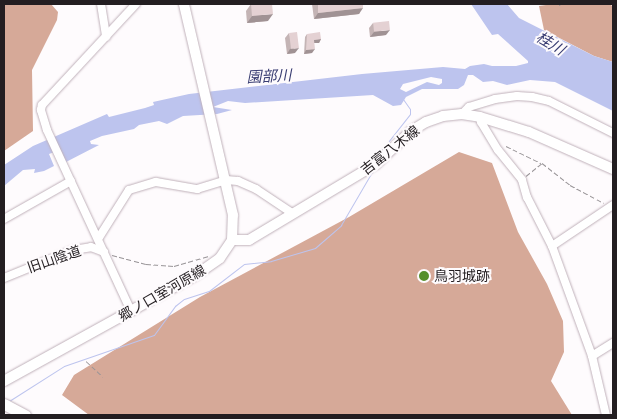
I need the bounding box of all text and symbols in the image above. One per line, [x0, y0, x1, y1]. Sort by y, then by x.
water label: 桂川 [533, 29, 567, 59]
water label: 園部川 [246, 67, 292, 87]
street label: 吉富八木線 [357, 122, 423, 178]
street label: 旧山陰道 [25, 242, 83, 276]
street label: 郷ノ口室河原線 [115, 261, 209, 325]
place label: 鳥羽城跡 [434, 268, 490, 284]
marker: 鳥羽城跡 [418, 270, 430, 282]

